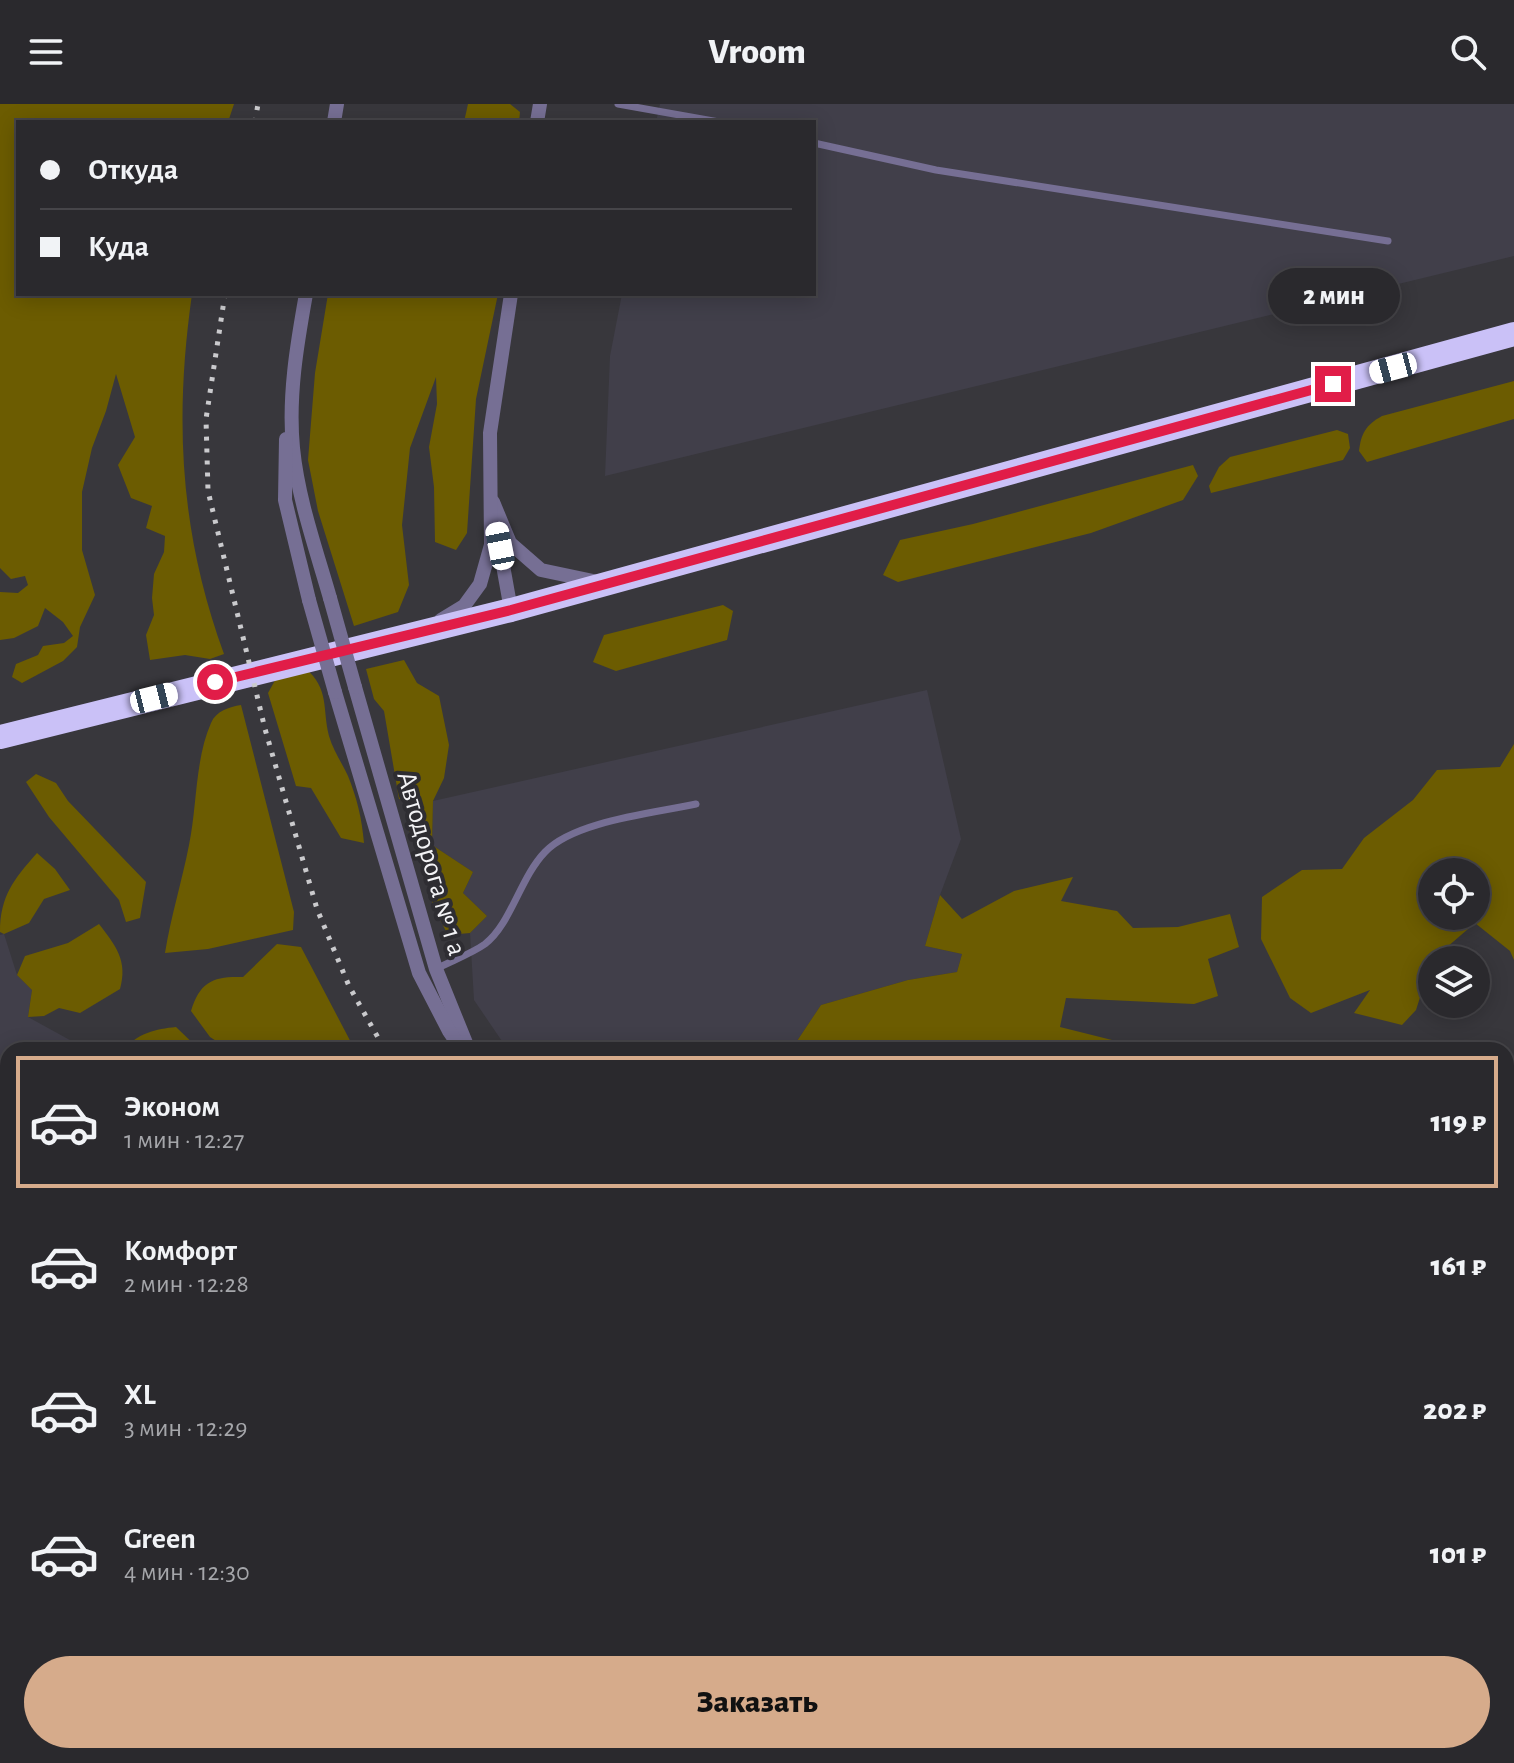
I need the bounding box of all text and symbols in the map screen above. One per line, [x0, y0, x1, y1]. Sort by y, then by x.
icon: menu [24, 30, 68, 74]
icon: search [1446, 30, 1490, 74]
text: Vroom [708, 34, 806, 70]
text: Откуда [88, 155, 178, 185]
text: Куда [88, 232, 149, 262]
callout: 2 мин [1267, 268, 1399, 324]
text: 2 мин [1303, 283, 1365, 309]
car [1367, 350, 1419, 386]
route end [1315, 366, 1351, 402]
car [484, 520, 516, 572]
route start [197, 664, 233, 700]
car [128, 681, 180, 715]
street label: Автодорога № 1 а [391, 768, 471, 959]
map controls [1418, 858, 1490, 1018]
button: locate [1418, 858, 1490, 930]
button: layers [1418, 946, 1490, 1018]
icon: car [28, 1086, 100, 1158]
text: Эконом [124, 1092, 220, 1122]
text: 119 ₽ [1431, 1107, 1486, 1137]
text: 1 мин · 12:27 [124, 1127, 244, 1153]
icon: car [28, 1230, 100, 1302]
text: Комфорт [124, 1236, 237, 1266]
text: 161 ₽ [1431, 1251, 1486, 1281]
text: 2 мин · 12:28 [124, 1271, 249, 1297]
icon: car [28, 1374, 100, 1446]
text: XL [124, 1380, 156, 1410]
text: 202 ₽ [1423, 1395, 1486, 1425]
text: 3 мин · 12:29 [124, 1415, 248, 1441]
icon: car [28, 1518, 100, 1590]
text: Green [124, 1524, 196, 1554]
text: 101 ₽ [1430, 1539, 1486, 1569]
text: 4 мин · 12:30 [124, 1559, 250, 1585]
button: Заказать [24, 1656, 1490, 1748]

